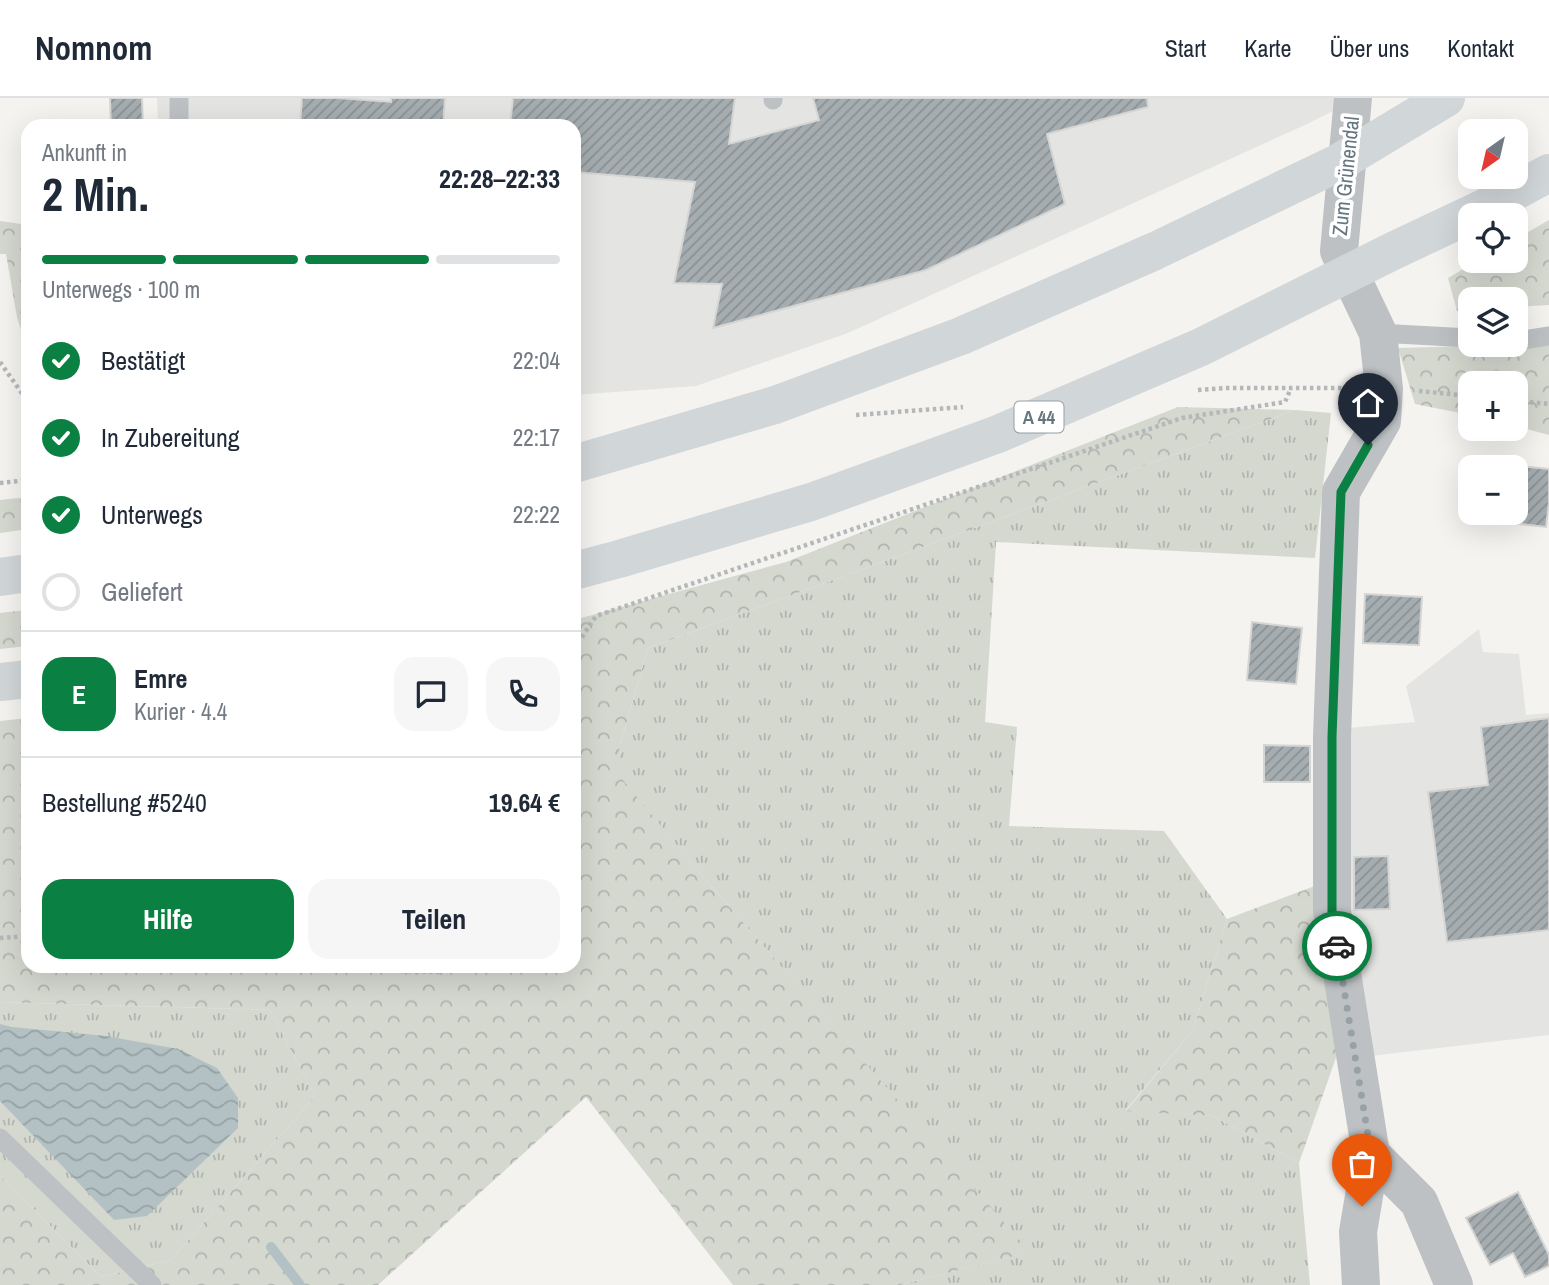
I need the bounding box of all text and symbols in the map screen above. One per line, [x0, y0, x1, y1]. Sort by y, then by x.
text: Nomnom [35, 26, 152, 70]
text: Start [1165, 32, 1206, 64]
text: Karte [1244, 32, 1291, 64]
text: Über uns [1329, 32, 1409, 64]
text: Kontakt [1447, 32, 1514, 64]
street label: Zum Grünendal [1325, 115, 1366, 237]
north arrow [1458, 119, 1528, 189]
map controls [1458, 119, 1528, 525]
text: Ankunft in [42, 137, 127, 168]
text: 22:28–22:33 [439, 161, 560, 196]
text: 2 Min. [42, 163, 149, 225]
button: locate [1458, 203, 1528, 273]
text: Unterwegs · 100 m [42, 274, 200, 305]
button: layers [1458, 287, 1528, 357]
icon: check [42, 342, 80, 380]
text: Bestätigt [101, 343, 185, 378]
text: 22:04 [513, 345, 560, 376]
button: + [1458, 371, 1528, 441]
pin [1338, 373, 1398, 445]
icon: home [1349, 384, 1387, 422]
road number: A 44 [1014, 402, 1064, 432]
icon: check [42, 419, 80, 457]
text: In Zubereitung [101, 420, 240, 455]
text: 22:17 [513, 422, 560, 453]
button: − [1458, 455, 1528, 525]
icon: check [42, 496, 80, 534]
text: Unterwegs [101, 497, 203, 532]
text: 22:22 [513, 499, 560, 530]
text: Geliefert [101, 574, 183, 609]
button: chat [394, 657, 468, 731]
button: phone [486, 657, 560, 731]
text: Emre [134, 661, 187, 696]
text: E [72, 677, 86, 712]
text: Kurier · 4.4 [134, 696, 227, 727]
text: Bestellung #5240 [42, 785, 207, 820]
text: 19.64 € [489, 785, 560, 820]
button: Hilfe [42, 879, 294, 959]
button: Teilen [308, 879, 560, 959]
courier [1302, 911, 1372, 981]
icon: car [1318, 927, 1356, 965]
pin [1332, 1134, 1392, 1206]
icon: bag [1343, 1145, 1381, 1183]

